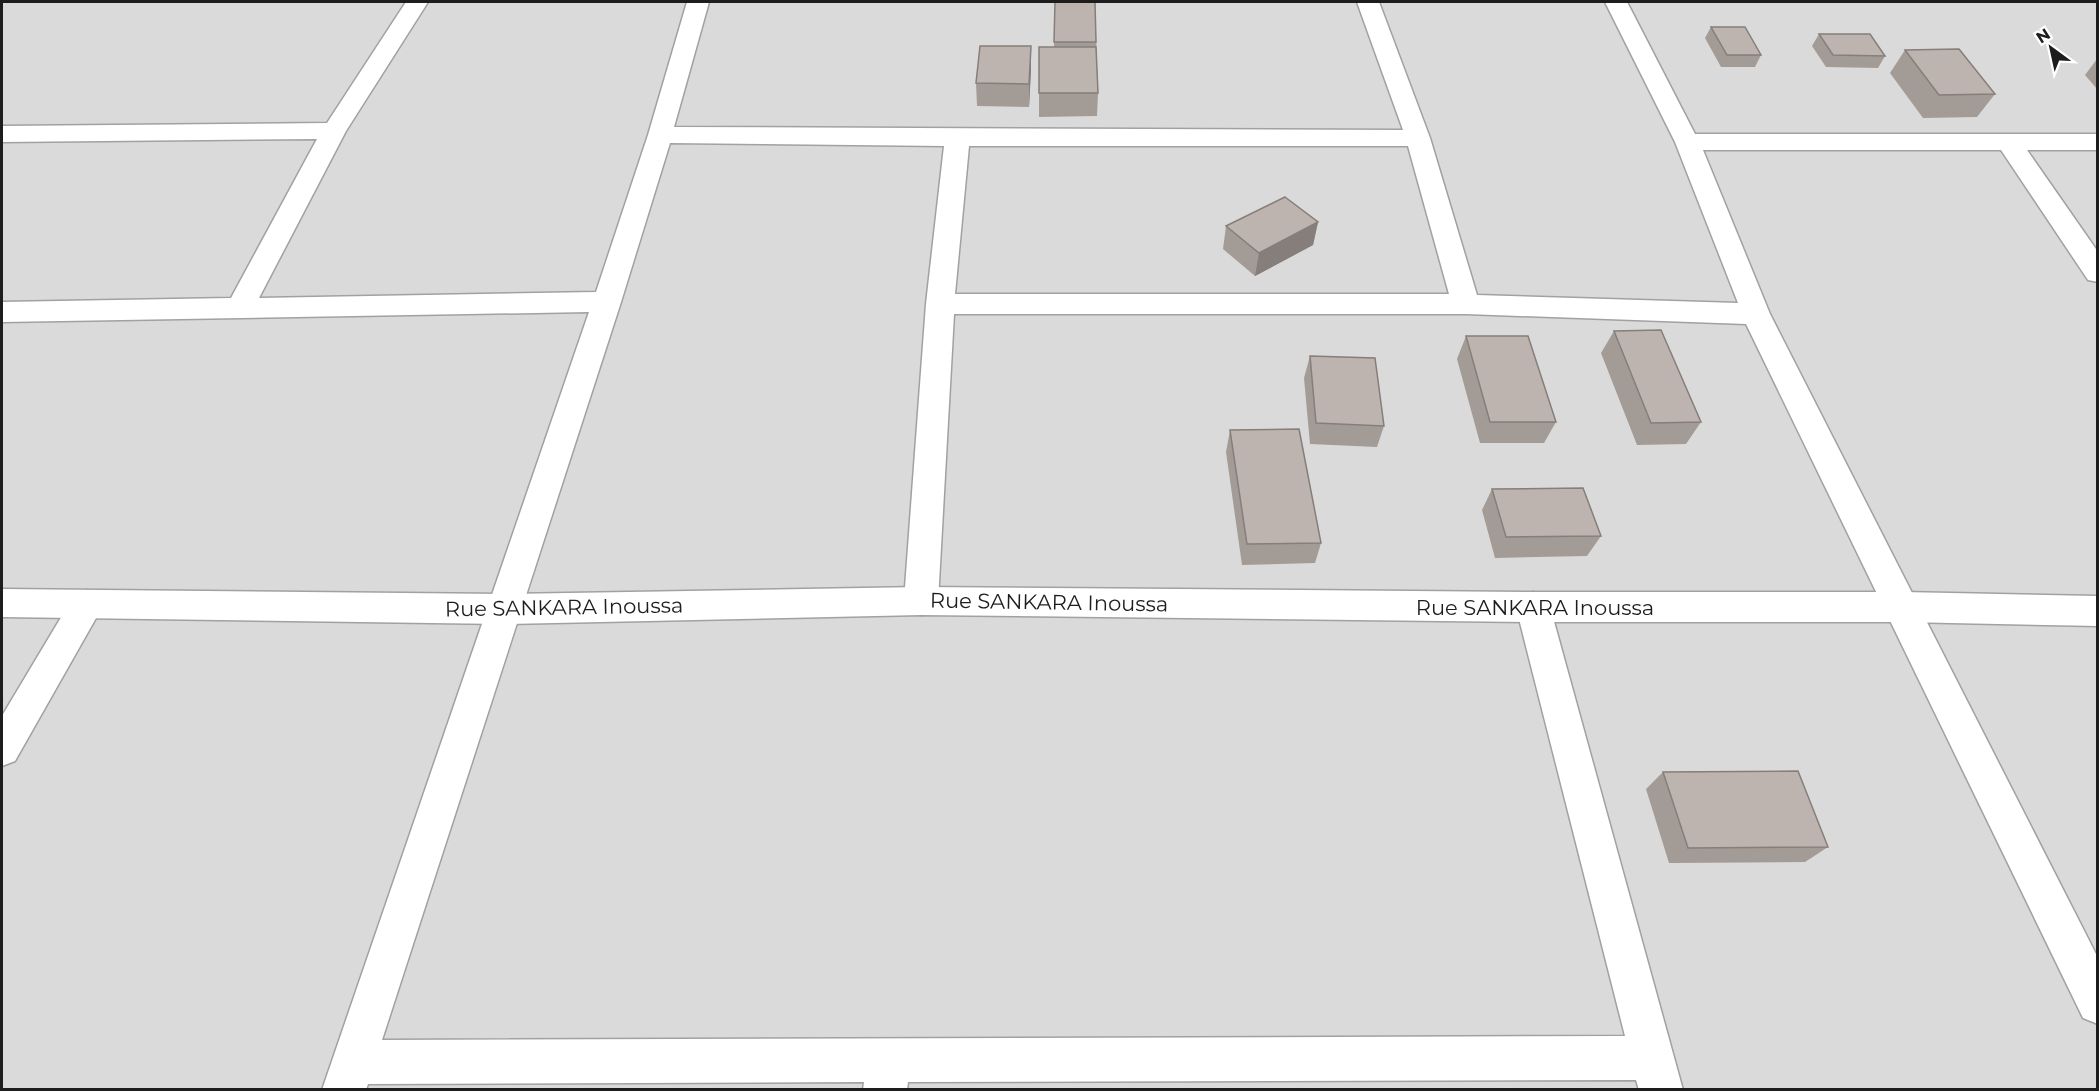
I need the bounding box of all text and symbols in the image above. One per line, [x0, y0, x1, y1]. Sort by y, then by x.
north arrow [2021, 18, 2081, 78]
text: N [2033, 24, 2054, 47]
street label: Rue SANKARA Inoussa [930, 587, 1168, 617]
street label: Rue SANKARA Inoussa [445, 592, 683, 622]
street label: Rue SANKARA Inoussa [1416, 595, 1654, 620]

